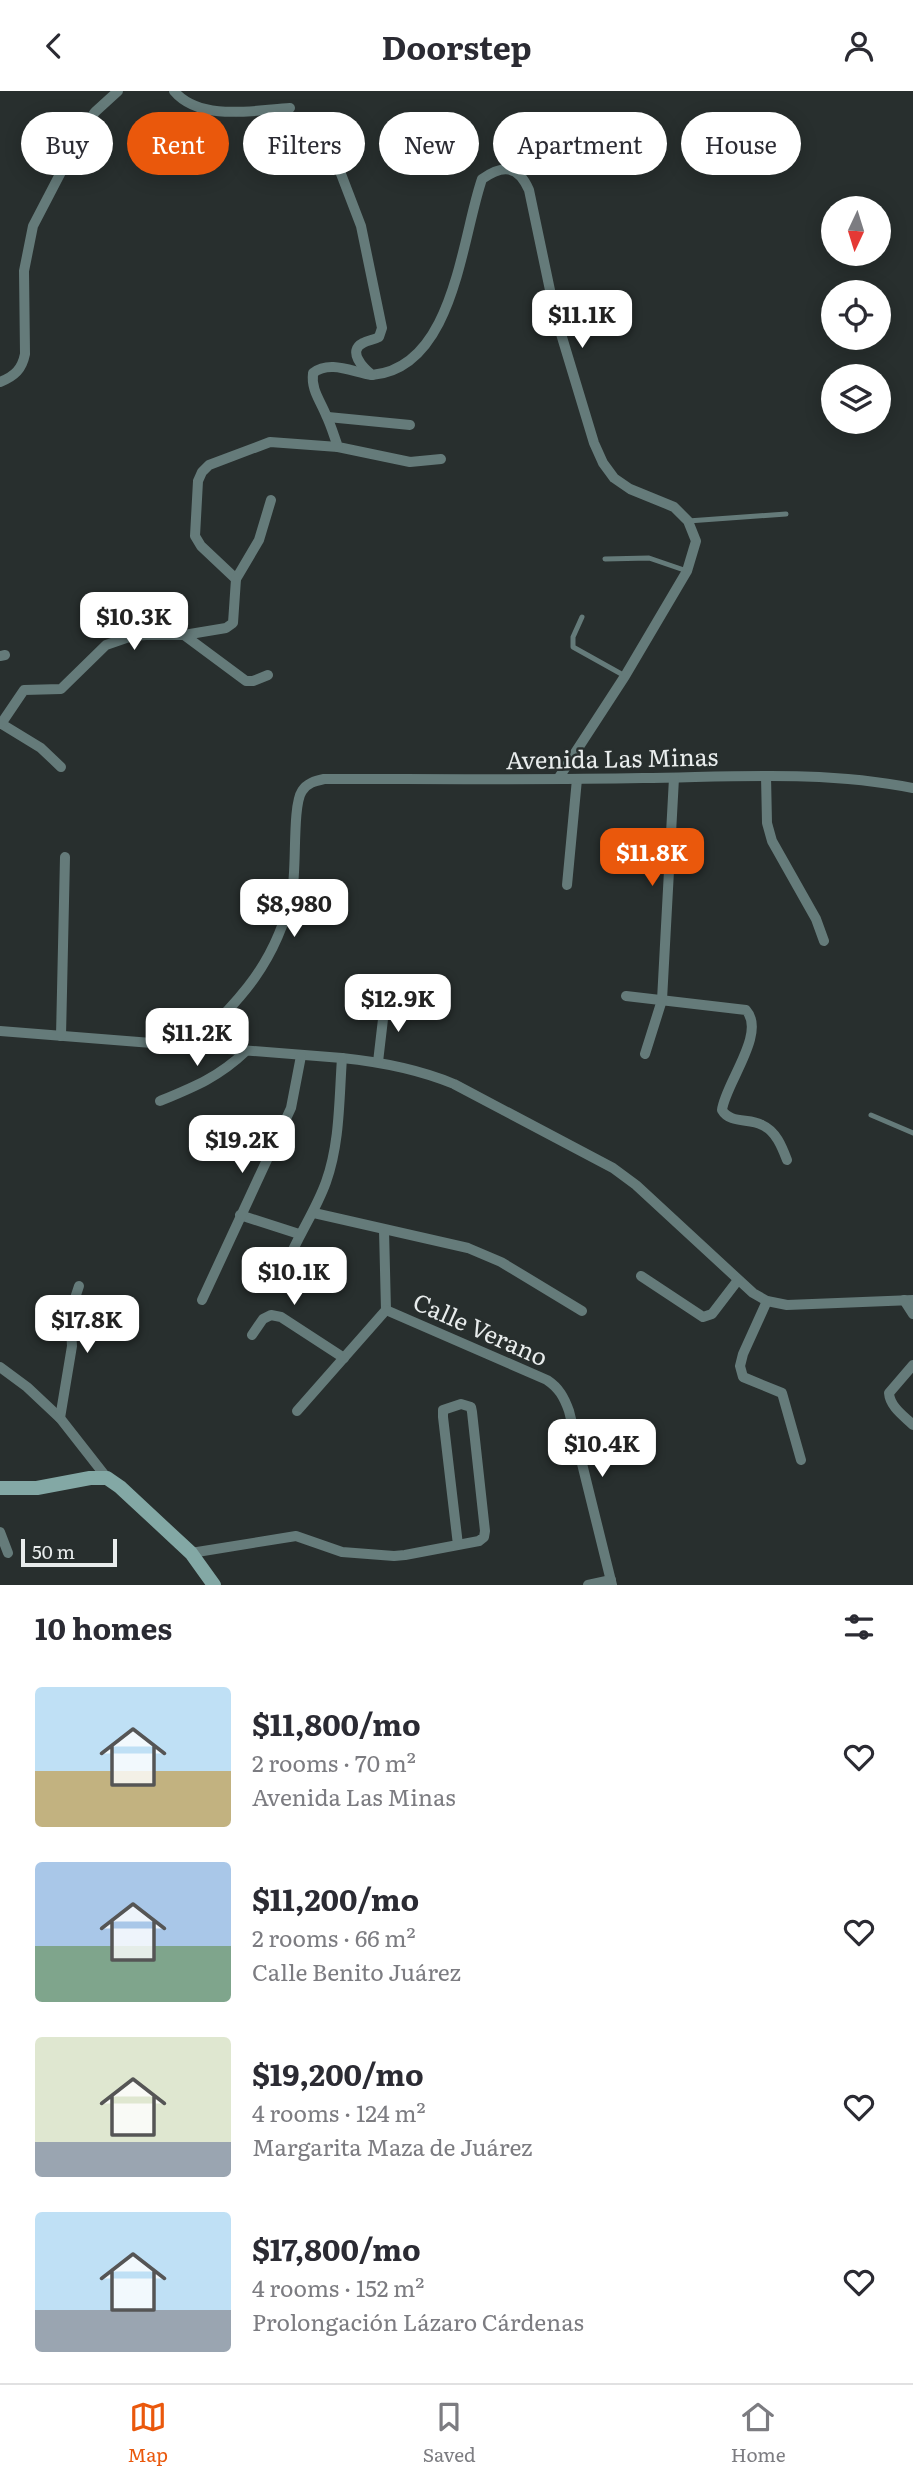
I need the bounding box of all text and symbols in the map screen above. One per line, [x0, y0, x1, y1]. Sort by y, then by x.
text: Doorstep [381, 22, 532, 70]
icon: back [35, 27, 73, 65]
icon: person [840, 27, 878, 65]
chip: Buy [21, 112, 113, 175]
chip: Rent [127, 112, 229, 175]
chip: Filters [243, 112, 365, 175]
chip: New [379, 112, 479, 175]
chip: Apartment [493, 112, 667, 175]
chip: House [681, 112, 801, 175]
north arrow [821, 196, 891, 266]
map controls [821, 196, 891, 434]
button: locate [821, 280, 891, 350]
pin: $11.1K [525, 291, 639, 350]
text: $11.1K [548, 296, 616, 330]
button: layers [821, 364, 891, 434]
pin: $10.3K [77, 593, 191, 652]
text: $10.3K [96, 598, 172, 632]
street label: Avenida Las Minas [505, 738, 719, 776]
pin: $11.8K [595, 829, 709, 888]
text: $11.8K [616, 834, 688, 868]
pin: $8,980 [237, 879, 351, 939]
text: $8,980 [256, 885, 332, 919]
pin: $12.9K [341, 975, 455, 1034]
text: $12.9K [361, 980, 435, 1014]
pin: $11.2K [140, 1009, 254, 1068]
text: $11.2K [162, 1014, 232, 1048]
pin: $19.2K [185, 1115, 299, 1175]
text: $19.2K [205, 1121, 279, 1155]
pin: $10.1K [237, 1247, 351, 1307]
text: $10.1K [258, 1253, 330, 1287]
street label: Calle Verano [408, 1283, 554, 1373]
pin: $17.8K [30, 1295, 144, 1355]
text: $17.8K [51, 1301, 123, 1335]
pin: $10.4K [545, 1419, 659, 1479]
text: $10.4K [564, 1425, 640, 1459]
scale bar [21, 1536, 117, 1568]
text: 50 m [32, 1537, 75, 1565]
text: 10 homes [35, 1605, 172, 1649]
icon: filters [840, 1608, 878, 1646]
text: $11,800/mo [252, 1701, 421, 1745]
icon: home [91, 1715, 175, 1799]
icon: heart [840, 1738, 878, 1776]
text: 2 rooms · 70 m² [252, 1745, 416, 1779]
text: Avenida Las Minas [252, 1779, 456, 1813]
text: $11,200/mo [252, 1876, 419, 1920]
icon: home [91, 1890, 175, 1974]
icon: heart [840, 1913, 878, 1951]
text: 2 rooms · 66 m² [252, 1920, 416, 1954]
text: Calle Benito Juárez [252, 1954, 461, 1988]
text: $19,200/mo [252, 2051, 424, 2095]
icon: home [91, 2065, 175, 2149]
icon: heart [840, 2088, 878, 2126]
text: 4 rooms · 124 m² [252, 2095, 426, 2129]
text: Margarita Maza de Juárez [252, 2129, 532, 2163]
text: $17,800/mo [252, 2226, 421, 2270]
icon: home [91, 2240, 175, 2324]
icon: heart [840, 2263, 878, 2301]
text: 4 rooms · 152 m² [252, 2270, 425, 2304]
text: Prolongación Lázaro Cárdenas [252, 2304, 584, 2338]
tab: Map [127, 2398, 168, 2468]
tab: Saved [423, 2398, 476, 2468]
tab: Home [731, 2398, 786, 2468]

